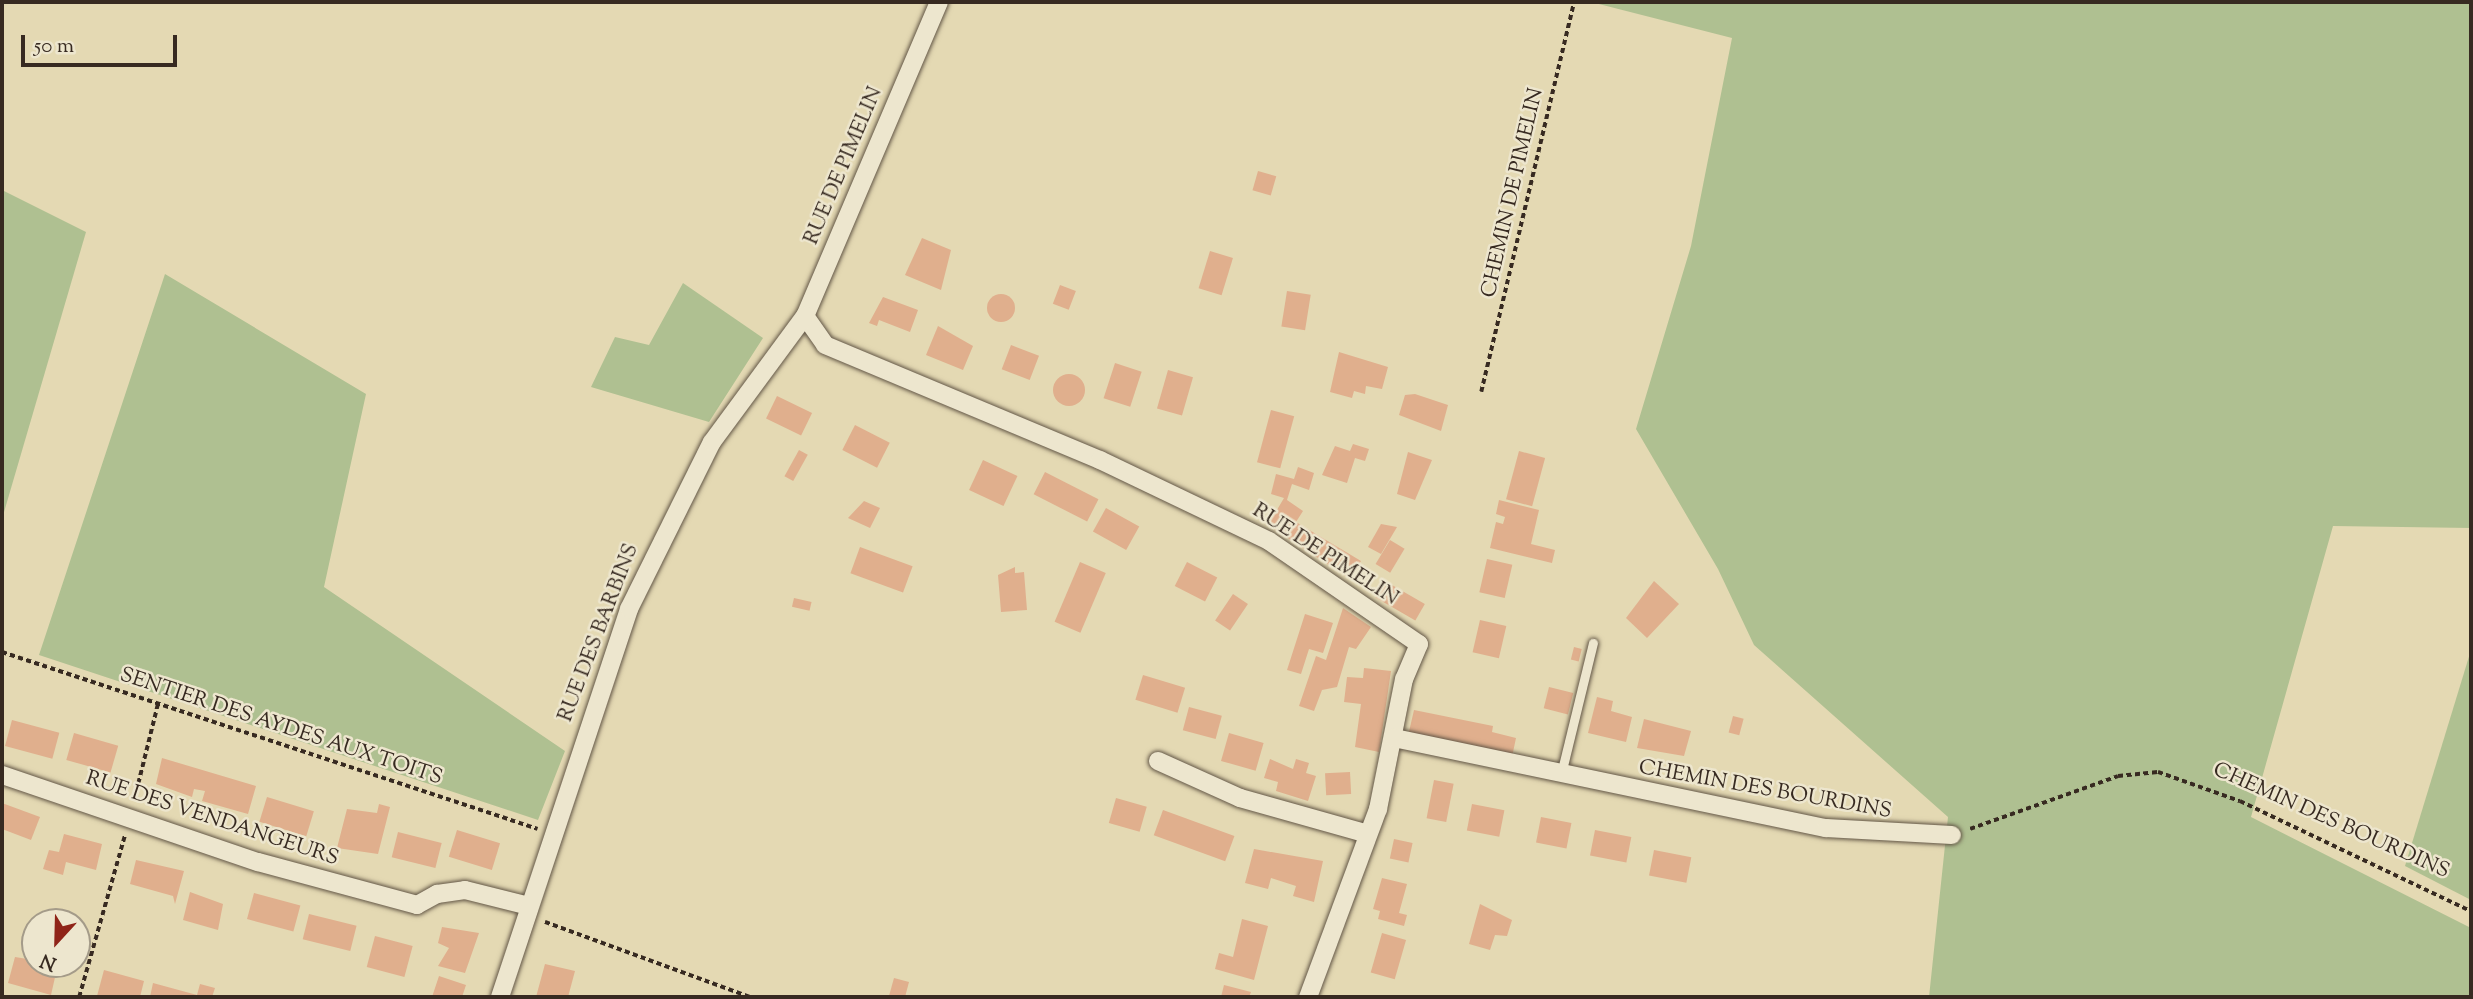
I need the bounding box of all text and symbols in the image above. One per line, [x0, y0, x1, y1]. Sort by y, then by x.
scale bar [24, 21, 180, 65]
text: 50 m [34, 32, 74, 62]
street label: RUE DE PIMELIN [799, 83, 889, 249]
street label: CHEMIN DE PIMELIN [1477, 86, 1549, 300]
street label: RUE DE PIMELIN [1247, 498, 1403, 612]
street label: RUE DES BARBINS [553, 540, 645, 726]
street label: SENTIER DES AYDES AUX TOITS [117, 663, 445, 791]
street label: CHEMIN DES BOURDINS [1637, 755, 1893, 825]
street label: CHEMIN DES BOURDINS [2209, 757, 2453, 885]
street label: RUE DES VENDANGEURS [82, 766, 342, 872]
north arrow [21, 908, 91, 978]
text: N [37, 946, 61, 976]

